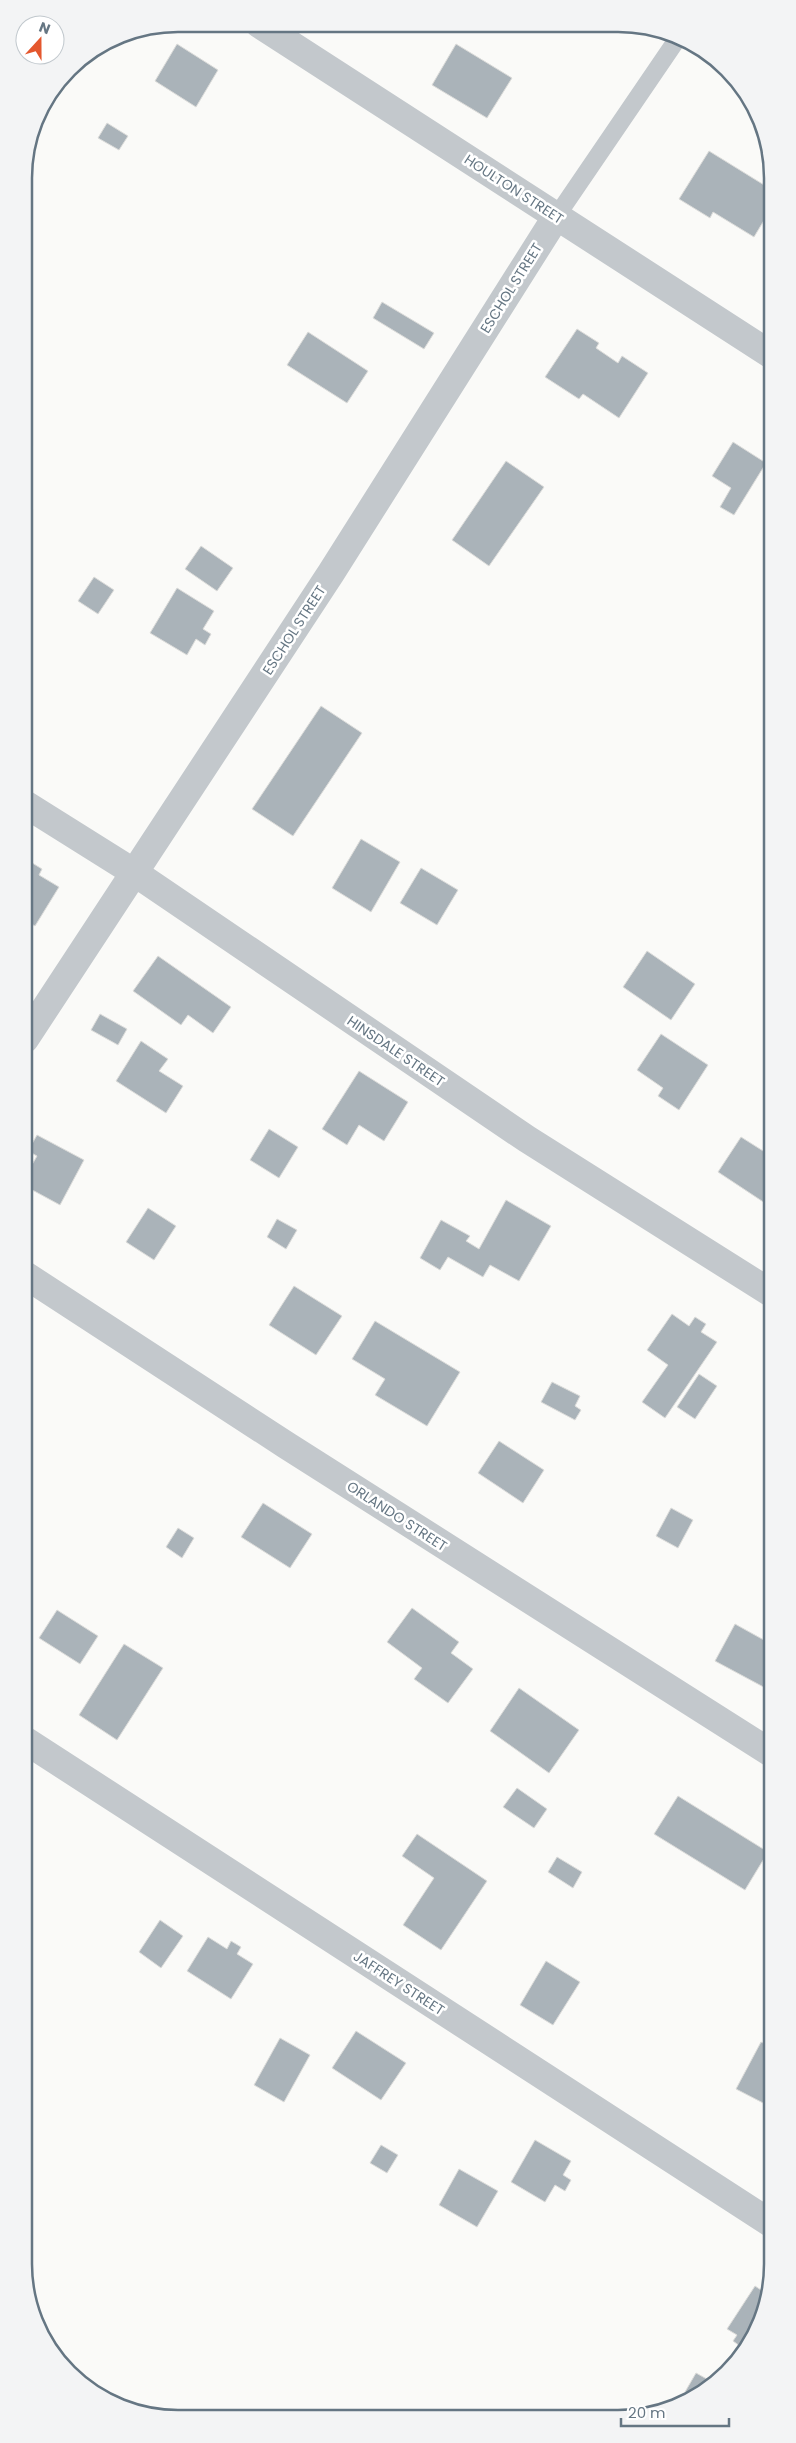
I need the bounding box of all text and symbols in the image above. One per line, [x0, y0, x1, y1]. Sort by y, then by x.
north arrow [15, 15, 65, 65]
text: N [36, 17, 53, 39]
street label: HOULTON STREET [461, 149, 568, 229]
street label: ESCHOL STREET [475, 239, 547, 337]
street label: ESCHOL STREET [258, 581, 331, 679]
street label: HINSDALE STREET [343, 1011, 449, 1091]
street label: ORLANDO STREET [343, 1476, 451, 1556]
street label: JAFFREY STREET [350, 1946, 449, 2020]
scale bar [621, 2396, 728, 2428]
text: 20 m [628, 2402, 666, 2423]

